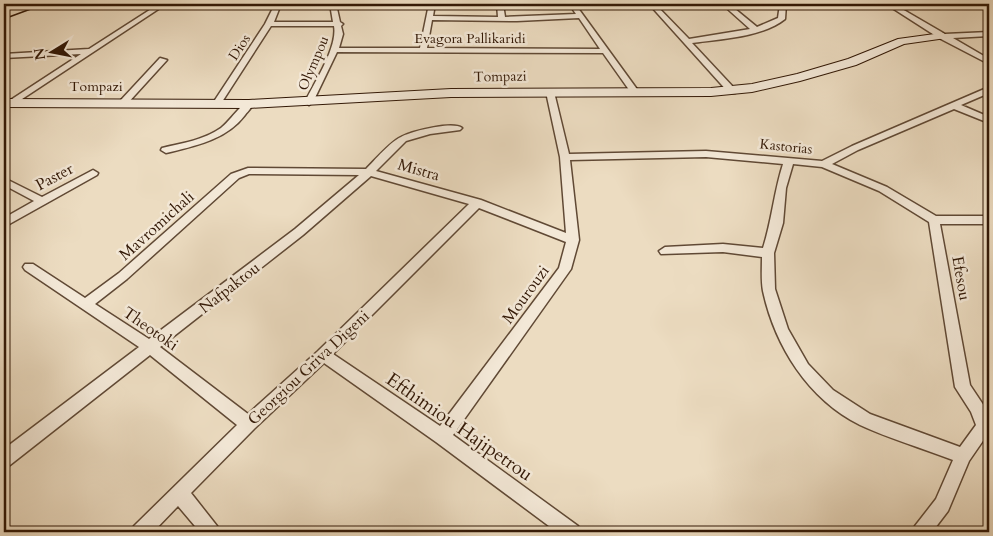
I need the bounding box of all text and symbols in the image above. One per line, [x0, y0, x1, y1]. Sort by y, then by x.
north arrow [28, 28, 78, 78]
street label: Evagora Pallikaridi [414, 29, 526, 48]
street label: Dios [224, 30, 255, 64]
street label: Olympou [293, 33, 334, 93]
text: N [29, 47, 50, 62]
street label: Tompazi [473, 67, 527, 86]
street label: Tompazi [69, 77, 123, 96]
street label: Kastorias [759, 134, 814, 159]
street label: Mistra [395, 153, 442, 186]
street label: Paster [32, 158, 77, 196]
street label: Mavromichali [114, 186, 199, 265]
street label: Efesou [946, 254, 976, 302]
street label: Nafpaktou [195, 257, 265, 319]
street label: Mourouzi [497, 260, 555, 328]
street label: Theotoki [118, 302, 183, 356]
street label: Georgiou Griva Digeni [243, 305, 375, 430]
street label: Efthimiou Hajipetrou [381, 366, 538, 487]

